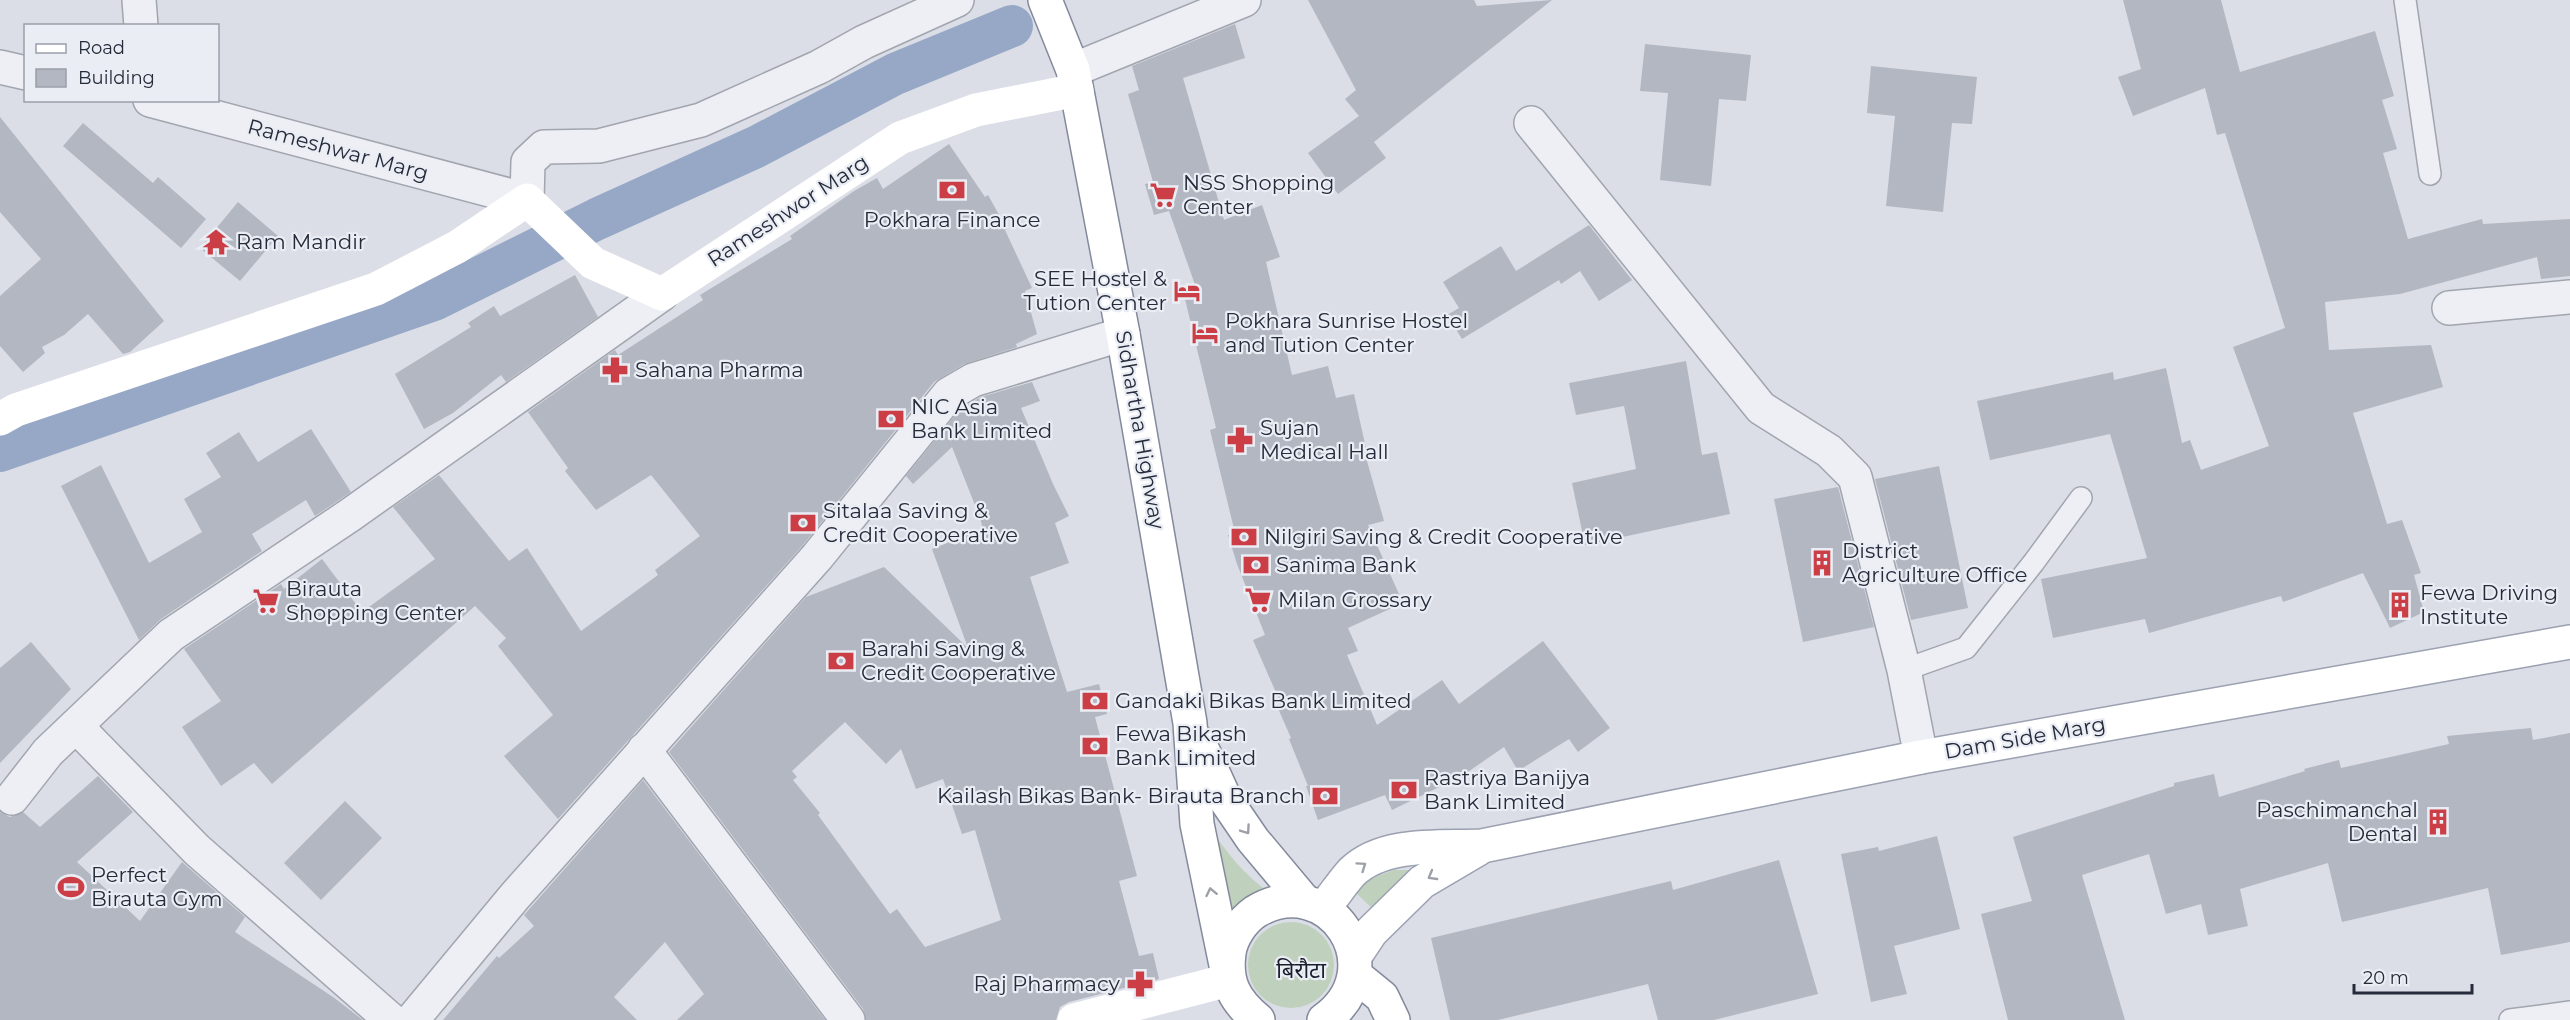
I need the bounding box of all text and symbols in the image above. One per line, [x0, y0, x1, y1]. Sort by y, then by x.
legend [24, 24, 219, 102]
text: Road [78, 37, 125, 59]
text: Building [78, 67, 155, 89]
street label: Rameshwar Marg [245, 113, 431, 186]
street label: Rameshwor Marg [703, 149, 873, 272]
place label: NSS Shopping Center [1183, 170, 1334, 219]
bank icon: Pokhara Finance [937, 175, 967, 205]
supermarket icon: NSS Shopping Center [1148, 180, 1178, 210]
place label: Pokhara Finance [864, 207, 1040, 232]
temple icon: Ram Mandir [201, 227, 231, 257]
place label: Ram Mandir [236, 229, 366, 254]
place label: SEE Hostel & Tution Center [1024, 266, 1167, 315]
hotel icon: SEE Hostel & Tution Center [1172, 276, 1202, 306]
place label: Pokhara Sunrise Hostel and Tution Center [1225, 308, 1468, 357]
hotel icon: Pokhara Sunrise Hostel and Tution Center [1190, 318, 1220, 348]
street label: Sidhartha Highway [1111, 329, 1170, 532]
pharmacy icon: Sahana Pharma [600, 355, 630, 385]
place label: Sahana Pharma [635, 357, 804, 382]
place label: NIC Asia Bank Limited [911, 394, 1052, 443]
bank icon: NIC Asia Bank Limited [876, 404, 906, 434]
place label: Sujan Medical Hall [1260, 415, 1389, 464]
pharmacy icon: Sujan Medical Hall [1225, 425, 1255, 455]
place label: Sitalaa Saving & Credit Cooperative [823, 498, 1018, 547]
bank icon: Sitalaa Saving & Credit Cooperative [788, 508, 818, 538]
bank icon: Nilgiri Saving & Credit Cooperative [1229, 522, 1259, 552]
place label: Nilgiri Saving & Credit Cooperative [1264, 524, 1623, 549]
place label: District Agriculture Office [1842, 538, 2027, 587]
building icon: District Agriculture Office [1807, 548, 1837, 578]
bank icon: Sanima Bank [1241, 550, 1271, 580]
place label: Sanima Bank [1276, 552, 1417, 577]
place label: Birauta Shopping Center [286, 576, 465, 625]
place label: Fewa Driving Institute [2420, 580, 2558, 629]
supermarket icon: Milan Grossary [1243, 585, 1273, 615]
supermarket icon: Birauta Shopping Center [251, 586, 281, 616]
place label: Milan Grossary [1278, 587, 1432, 612]
building icon: Fewa Driving Institute [2385, 590, 2415, 620]
place label: Barahi Saving & Credit Cooperative [861, 636, 1056, 685]
bank icon: Barahi Saving & Credit Cooperative [826, 646, 856, 676]
bank icon: Gandaki Bikas Bank Limited [1080, 686, 1110, 716]
place label: Gandaki Bikas Bank Limited [1115, 688, 1411, 713]
street label: Dam Side Marg [1942, 711, 2108, 764]
place label: Fewa Bikash Bank Limited [1115, 721, 1256, 770]
bank icon: Fewa Bikash Bank Limited [1080, 731, 1110, 761]
place label: Rastriya Banijya Bank Limited [1424, 765, 1590, 814]
bank icon: Rastriya Banijya Bank Limited [1389, 775, 1419, 805]
bank icon: Kailash Bikas Bank- Birauta Branch [1310, 781, 1340, 811]
place label: Kailash Bikas Bank- Birauta Branch [937, 783, 1305, 808]
place label: Paschimanchal Dental [2256, 797, 2418, 846]
building icon: Paschimanchal Dental [2423, 807, 2453, 837]
one-way arrow [1239, 823, 1250, 834]
place label: Perfect Birauta Gym [91, 862, 222, 911]
one-way arrow [1355, 862, 1366, 873]
one-way arrow [1428, 869, 1438, 880]
sports icon: Perfect Birauta Gym [56, 872, 86, 902]
one-way arrow [1205, 888, 1218, 898]
district label: बिरौटा [1276, 957, 1326, 984]
scale bar [2354, 957, 2472, 995]
text: 20 m [2363, 967, 2409, 989]
pharmacy icon: Raj Pharmacy [1125, 969, 1155, 999]
place label: Raj Pharmacy [974, 971, 1121, 996]

